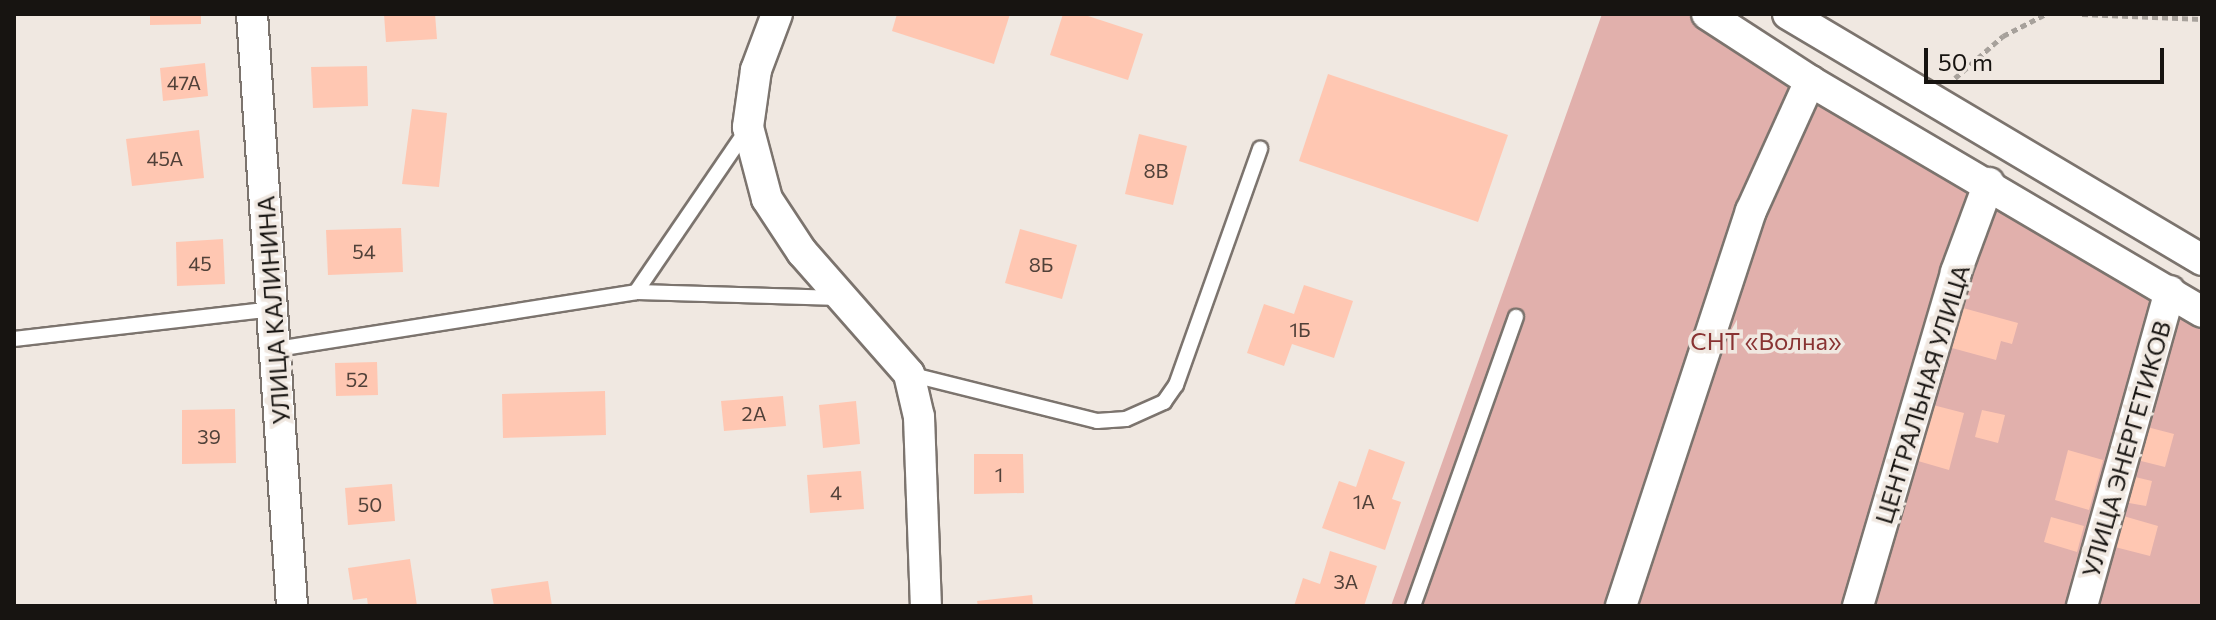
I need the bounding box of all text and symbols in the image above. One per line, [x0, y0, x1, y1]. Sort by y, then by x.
scale bar [1928, 32, 2168, 82]
text: 50 m [1938, 47, 1993, 76]
house number: 47А [167, 70, 201, 94]
house number: 45А [147, 146, 183, 170]
house number: 8В [1143, 158, 1169, 182]
street label: УЛИЦА КАЛИНИНА [251, 195, 295, 425]
house number: 54 [352, 239, 376, 263]
house number: 45 [188, 251, 212, 275]
house number: 8Б [1029, 252, 1053, 276]
street label: ЦЕНТРАЛЬНАЯ УЛИЦА [1869, 261, 1975, 527]
house number: 1Б [1289, 317, 1311, 341]
street label: УЛИЦА ЭНЕРГЕТИКОВ [2076, 318, 2176, 580]
park label: СНТ «Волна» [1690, 327, 1842, 355]
house number: 52 [346, 367, 368, 391]
house number: 2А [742, 401, 766, 425]
house number: 39 [197, 424, 221, 448]
house number: 1 [995, 462, 1003, 486]
house number: 4 [830, 480, 842, 504]
house number: 1А [1353, 489, 1375, 513]
house number: 50 [358, 492, 382, 516]
house number: 3А [1334, 569, 1358, 593]

